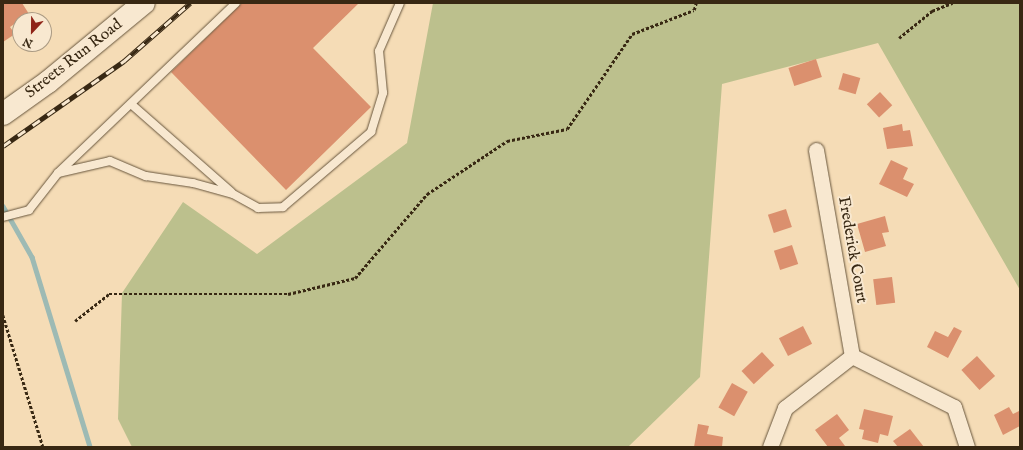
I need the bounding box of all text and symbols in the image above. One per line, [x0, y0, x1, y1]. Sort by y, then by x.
north arrow [12, 12, 52, 52]
street label: Streets Run Road [22, 15, 126, 103]
text: N [21, 34, 35, 50]
street label: Frederick Court [833, 195, 871, 305]

